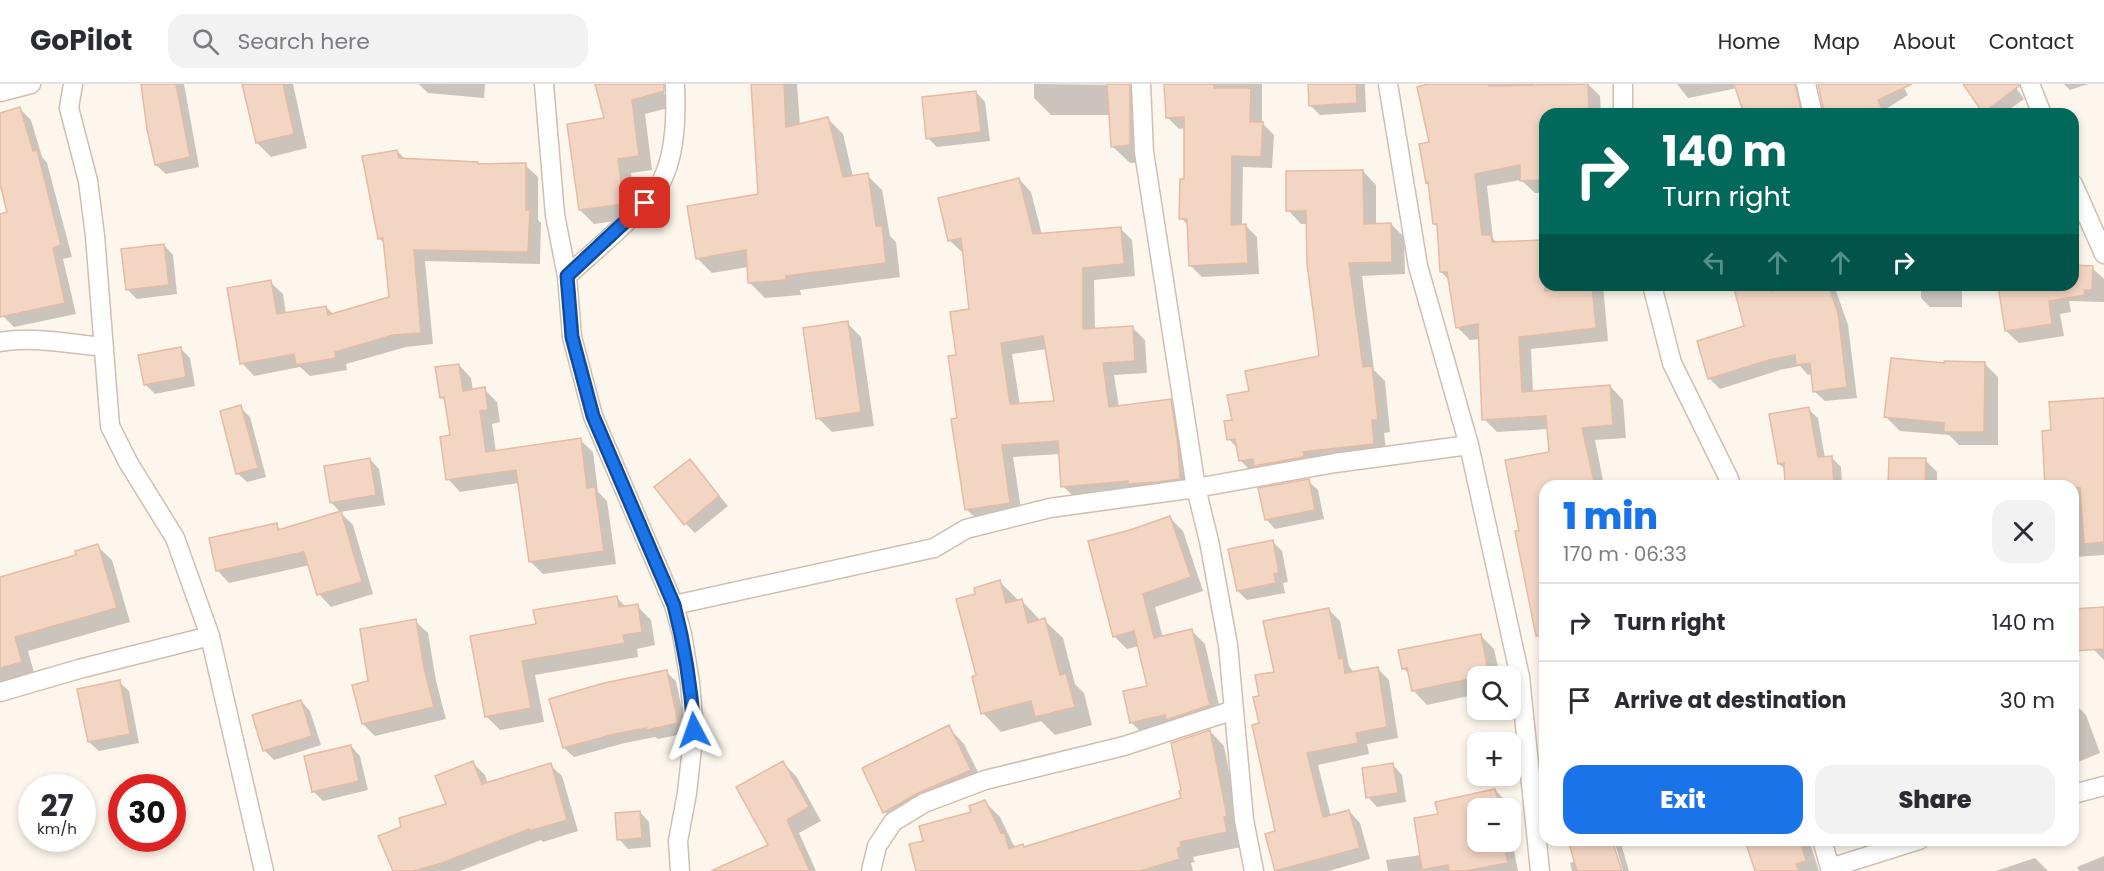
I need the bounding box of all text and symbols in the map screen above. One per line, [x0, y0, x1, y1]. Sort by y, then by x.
search box [168, 14, 588, 68]
text: GoPilot [30, 21, 132, 60]
icon: search [189, 25, 222, 58]
text: Search here [237, 26, 370, 57]
text: Home [1718, 27, 1780, 56]
text: Map [1813, 27, 1860, 56]
text: About [1893, 27, 1956, 56]
text: Contact [1989, 27, 2074, 56]
text: 140 m [1662, 122, 1787, 181]
icon: right [1563, 132, 1641, 210]
pin [619, 177, 670, 228]
text: Turn right [1662, 178, 1791, 215]
icon: arrive [628, 186, 661, 219]
icon: left [1698, 246, 1731, 279]
icon: ahead [1761, 246, 1794, 279]
icon: ahead [1824, 246, 1857, 279]
icon: right [1887, 246, 1920, 279]
text: 1 min [1563, 491, 1658, 542]
button: close [1992, 500, 2055, 563]
text: 170 m · 06:33 [1563, 540, 1687, 568]
icon: right [1563, 606, 1596, 639]
text: Turn right [1614, 607, 1725, 638]
text: 140 m [1992, 607, 2055, 638]
map controls [1467, 666, 1521, 852]
button: search [1467, 666, 1521, 720]
icon: arrive [1563, 684, 1596, 717]
text: Arrive at destination [1614, 685, 1846, 716]
text: 30 m [2000, 685, 2055, 716]
position arrow [662, 698, 726, 762]
button: + [1467, 732, 1521, 786]
button: Exit [1563, 765, 1803, 834]
button: Share [1815, 765, 2055, 834]
speed limit sign: 30 [108, 774, 186, 852]
text: 27 [40, 784, 74, 827]
button: − [1467, 798, 1521, 852]
text: km/h [37, 818, 77, 839]

